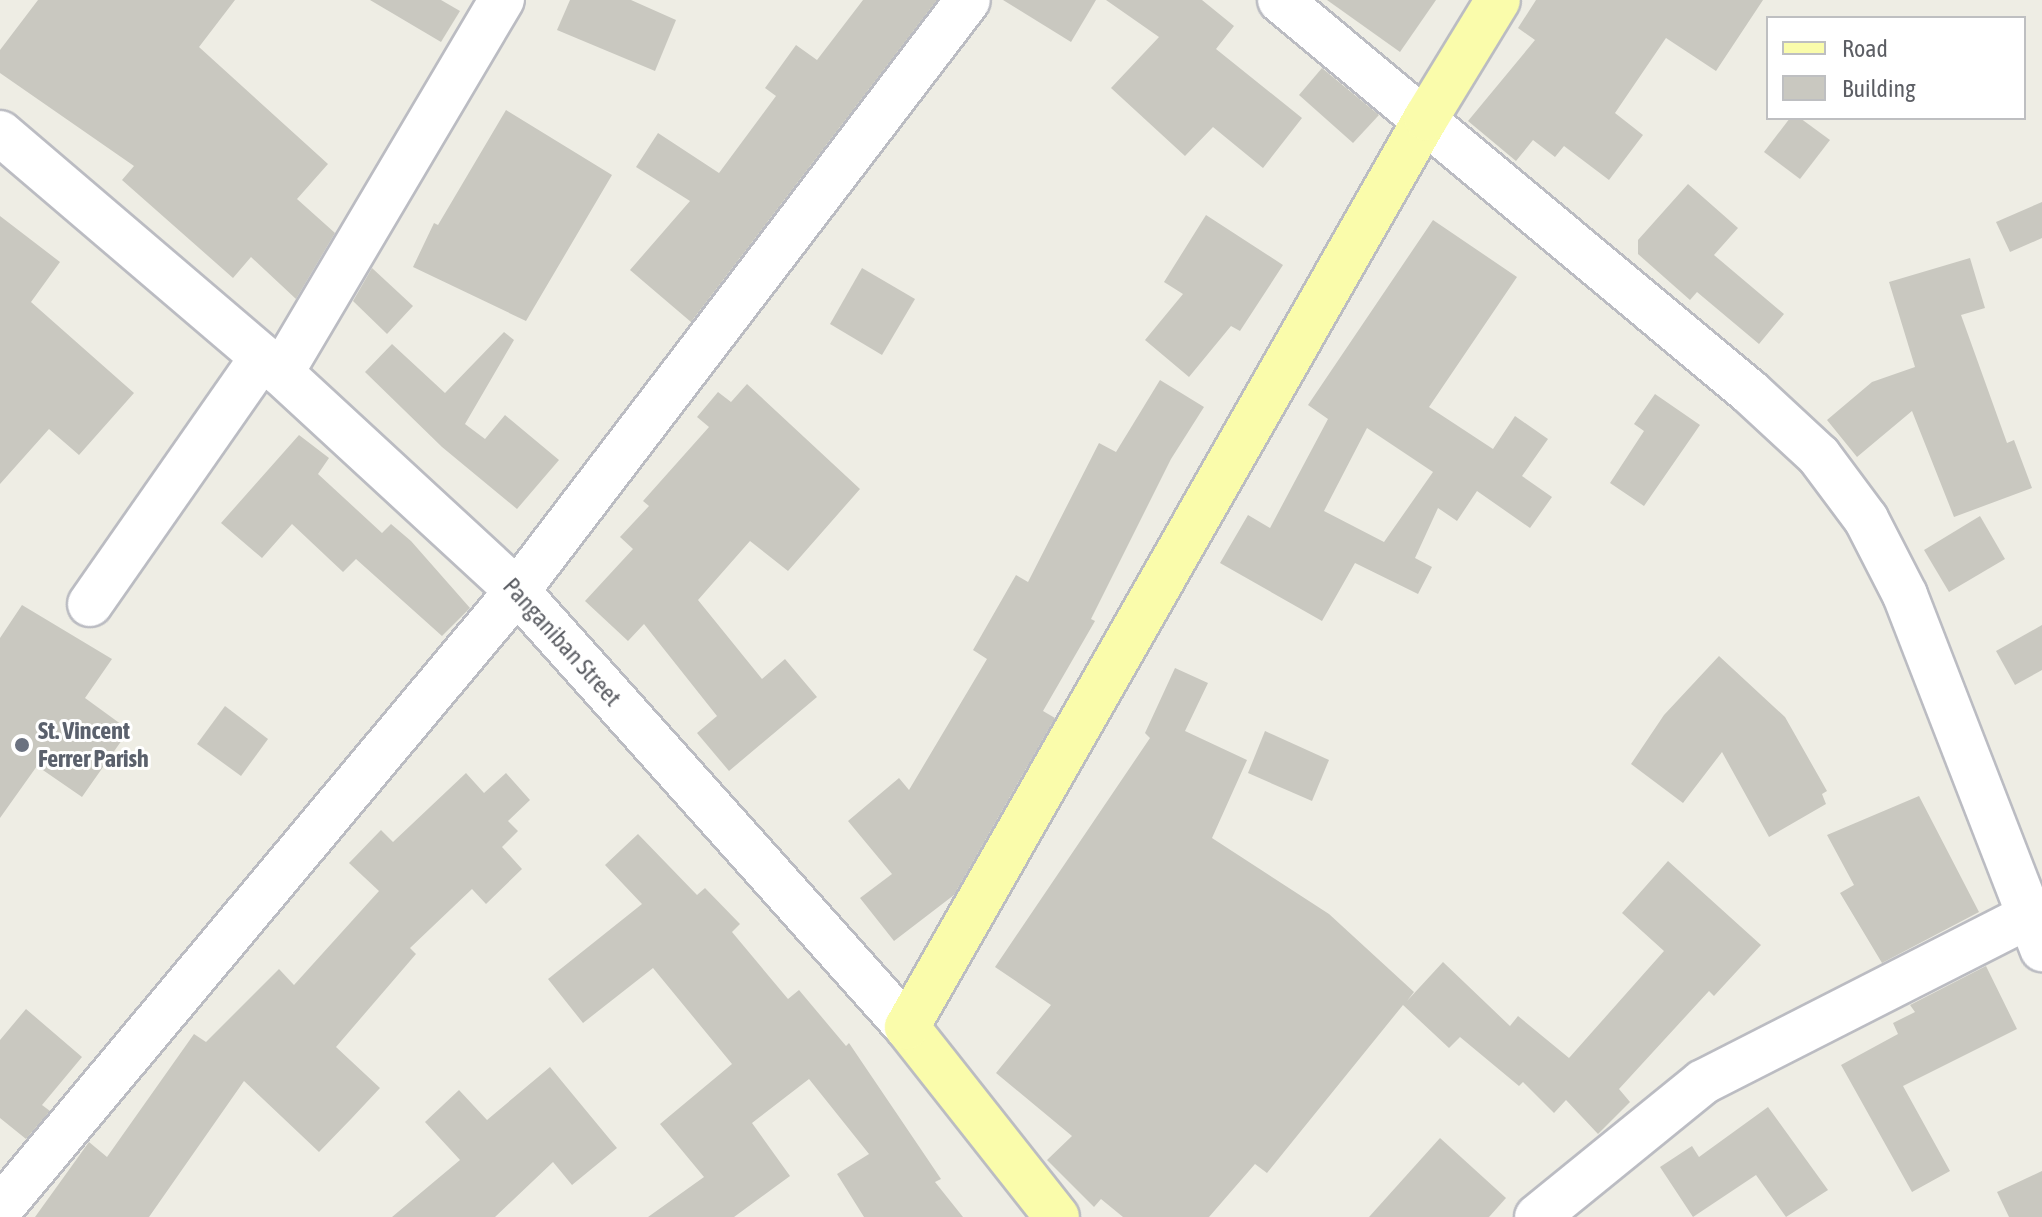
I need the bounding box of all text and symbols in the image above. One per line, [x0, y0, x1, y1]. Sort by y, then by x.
legend [1766, 16, 2026, 120]
text: Road [1842, 35, 1888, 62]
text: Building [1842, 75, 1915, 102]
street label: Panganiban Street [497, 572, 627, 712]
place label: St. Vincent Ferrer Parish [38, 717, 149, 773]
marker: St. Vincent Ferrer Parish [13, 736, 31, 754]

